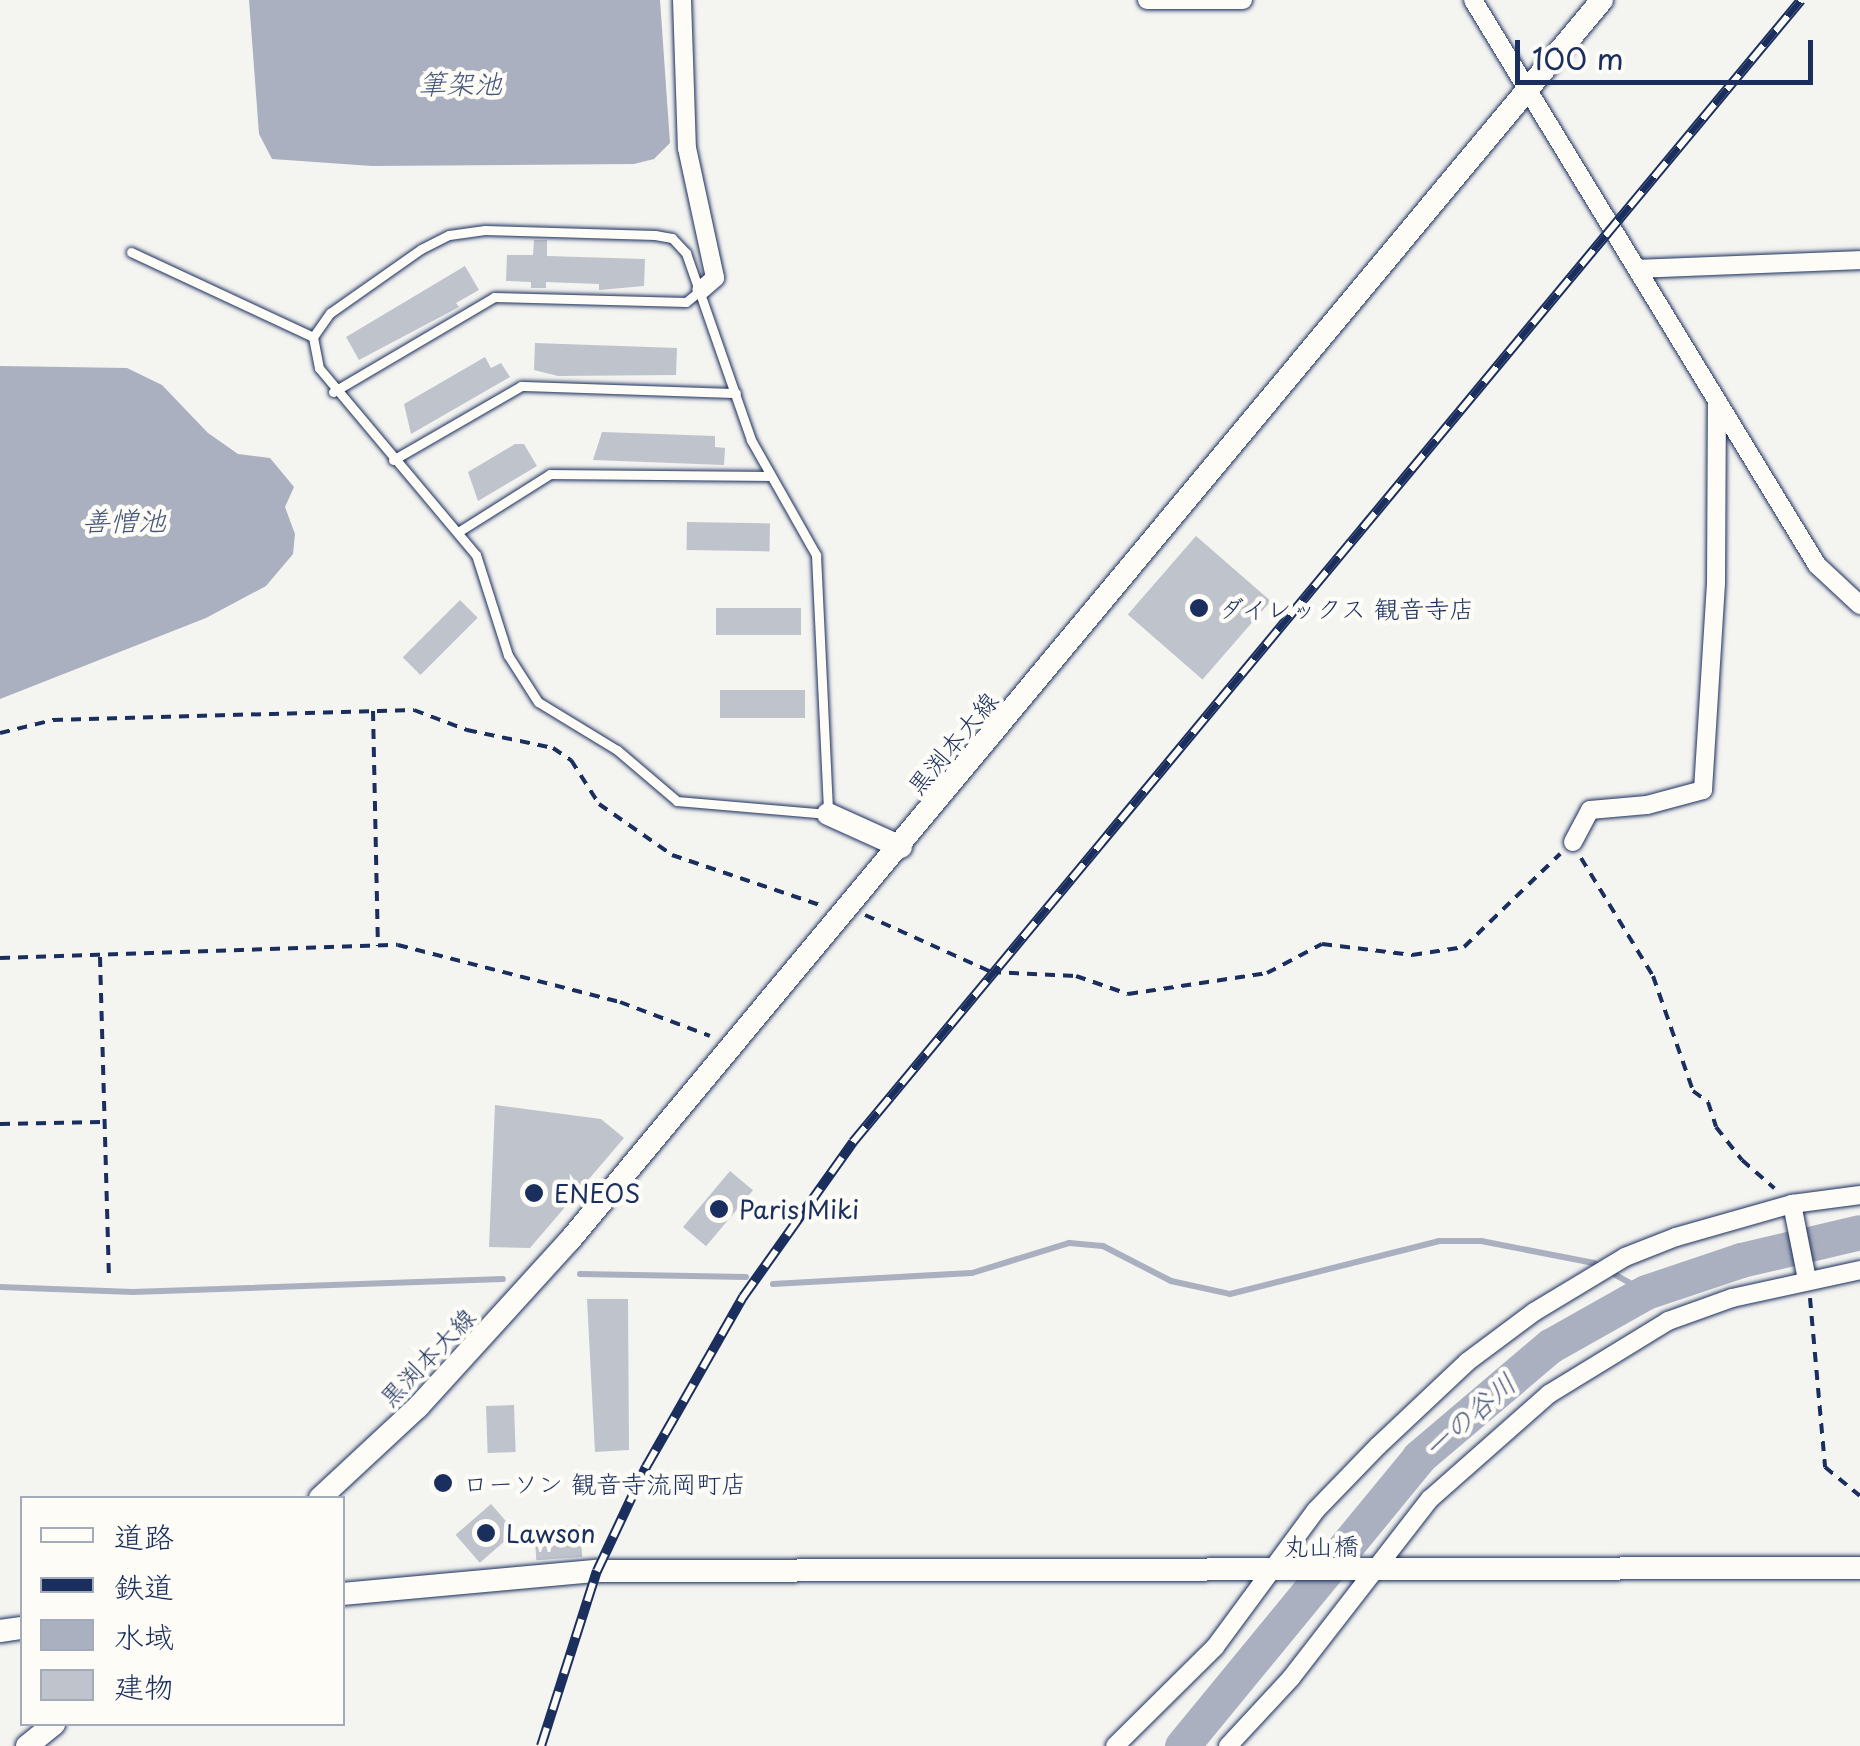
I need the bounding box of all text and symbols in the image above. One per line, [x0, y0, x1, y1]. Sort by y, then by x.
scale bar [1520, 20, 1818, 82]
text: 100 m [1532, 35, 1624, 80]
water label: 筆架池 [418, 66, 502, 100]
water label: 善憎池 [82, 503, 166, 537]
place label: ダイレックス 観音寺店 [1219, 593, 1477, 623]
marker: ダイレックス 観音寺店 [1188, 597, 1210, 619]
street label: 黒渕本大線 [900, 685, 1004, 801]
place label: ENEOS [554, 1178, 640, 1208]
marker: ENEOS [523, 1182, 545, 1204]
place label: Paris Miki [739, 1194, 859, 1224]
marker: Paris Miki [708, 1198, 730, 1220]
street label: 黒渕本大線 [373, 1302, 481, 1412]
water label: 一の谷川 [1416, 1366, 1522, 1464]
place label: ローソン 観音寺流岡町店 [463, 1468, 746, 1498]
marker: ローソン 観音寺流岡町店 [432, 1472, 454, 1494]
legend [20, 1496, 345, 1726]
text: 道路 [114, 1513, 174, 1558]
place label: Lawson [506, 1518, 595, 1548]
marker: Lawson [475, 1522, 497, 1544]
street label: 丸山橋 [1284, 1530, 1358, 1560]
text: 鉄道 [114, 1563, 174, 1608]
text: 水域 [114, 1613, 174, 1658]
text: 建物 [114, 1663, 174, 1708]

